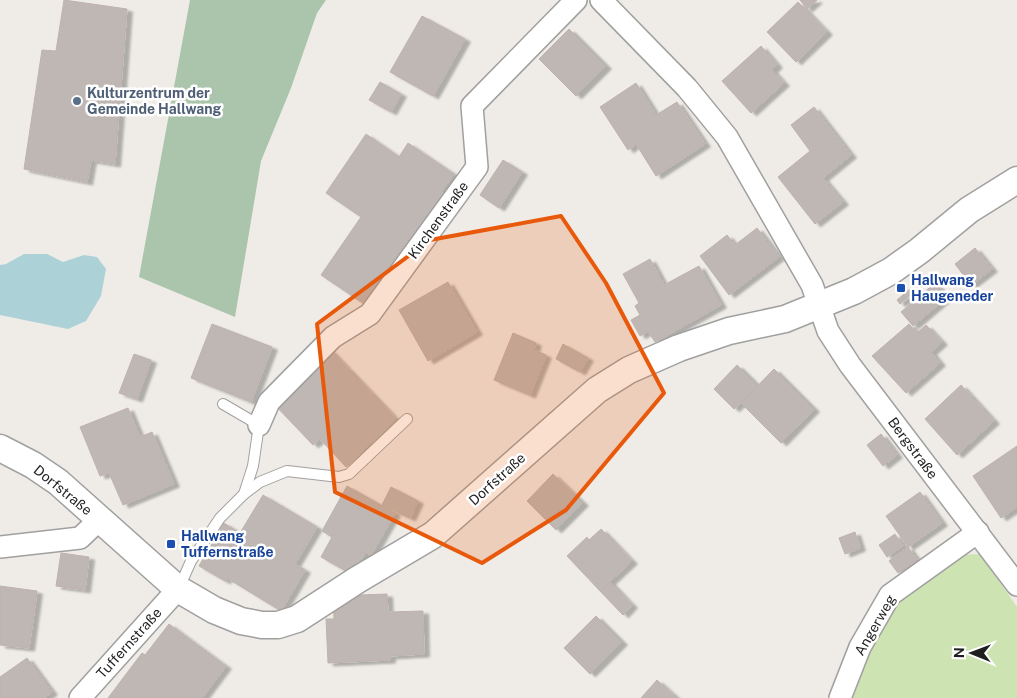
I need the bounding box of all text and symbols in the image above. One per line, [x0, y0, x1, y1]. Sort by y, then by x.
place label: Kulturzentrum der Gemeinde Hallwang [87, 85, 221, 117]
marker: Kulturzentrum der Gemeinde Hallwang [71, 95, 83, 107]
street label: Kirchenstraße [405, 178, 471, 262]
place label: Hallwang Haugeneder [911, 272, 994, 304]
marker: Hallwang Haugeneder [895, 282, 907, 294]
street label: Bergstraße [885, 414, 941, 482]
street label: Dorfstraße [466, 450, 528, 508]
street label: Dorfstraße [31, 462, 95, 518]
place label: Hallwang Tuffernstraße [181, 528, 274, 560]
marker: Hallwang Tuffernstraße [165, 538, 177, 550]
street label: Angerweg [851, 592, 899, 658]
street label: Tuffernstraße [93, 604, 165, 682]
north arrow [947, 628, 997, 678]
text: N [951, 647, 967, 658]

